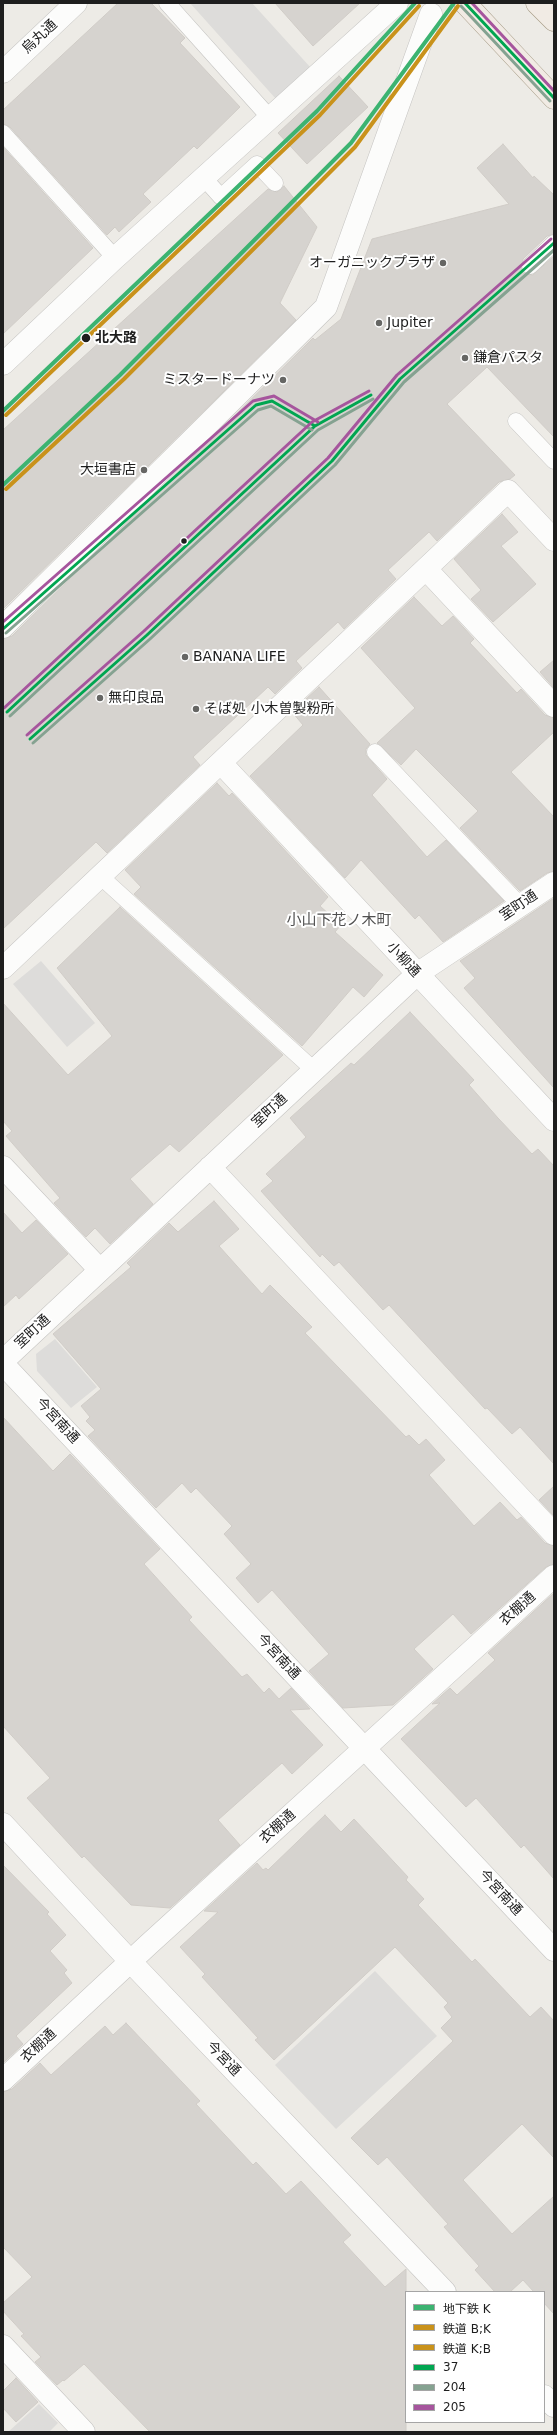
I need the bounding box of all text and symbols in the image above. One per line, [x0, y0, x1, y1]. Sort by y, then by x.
street label: 烏丸通 [19, 17, 61, 57]
place label: オーガニックプラザ [309, 255, 435, 271]
marker: オーガニックプラザ [438, 258, 448, 268]
place label: Jupiter [387, 315, 433, 331]
marker: Jupiter [374, 318, 384, 328]
place label: 北大路 [95, 330, 137, 346]
marker: 北大路 [80, 332, 92, 344]
place label: 鎌倉パスタ [473, 350, 543, 366]
marker: 鎌倉パスタ [460, 353, 470, 363]
place label: ミスタードーナツ [163, 372, 275, 388]
marker: ミスタードーナツ [278, 375, 288, 385]
place label: 大垣書店 [80, 462, 136, 478]
marker: 大垣書店 [139, 465, 149, 475]
unlabelled marker [179, 536, 189, 546]
place label: BANANA LIFE [193, 649, 286, 665]
marker: BANANA LIFE [180, 652, 190, 662]
place label: 無印良品 [108, 690, 164, 706]
marker: 無印良品 [95, 693, 105, 703]
place label: そば処 小木曽製粉所 [204, 701, 334, 717]
marker: そば処 小木曽製粉所 [191, 704, 201, 714]
street label: 室町通 [497, 887, 541, 925]
district label: 小山下花ノ木町 [287, 912, 391, 930]
street label: 小柳通 [383, 939, 423, 981]
street label: 室町通 [249, 1091, 291, 1131]
street label: 室町通 [12, 1312, 54, 1352]
street label: 今宮南通 [32, 1395, 82, 1447]
street label: 衣棚通 [497, 1589, 539, 1629]
street label: 今宮南通 [253, 1631, 303, 1683]
street label: 衣棚通 [257, 1807, 299, 1847]
street label: 今宮南通 [475, 1867, 525, 1919]
street label: 衣棚通 [18, 2026, 60, 2066]
street label: 今宮通 [202, 2038, 244, 2080]
legend [405, 2291, 545, 2423]
text: 地下鉄 K [443, 2302, 491, 2316]
text: 鉄道 B;K [443, 2322, 491, 2336]
text: 鉄道 K;B [443, 2342, 491, 2356]
text: 37 [443, 2360, 458, 2374]
text: 204 [443, 2380, 466, 2394]
text: 205 [443, 2400, 466, 2414]

